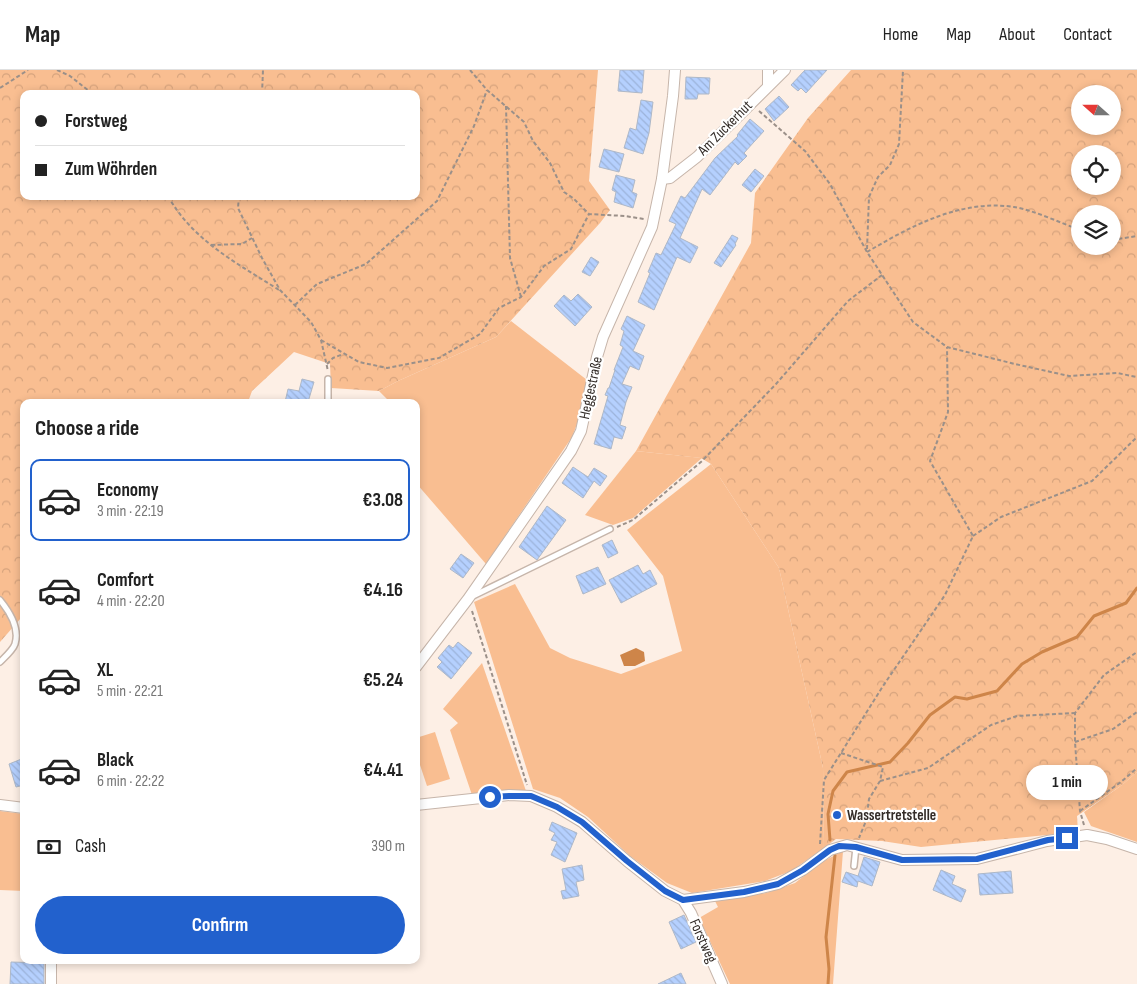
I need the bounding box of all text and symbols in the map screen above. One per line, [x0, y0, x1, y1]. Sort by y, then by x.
text: Map [25, 20, 60, 49]
text: Home [883, 24, 918, 45]
text: Map [946, 24, 971, 45]
text: About [999, 24, 1035, 45]
text: Contact [1063, 24, 1112, 45]
north arrow [1071, 85, 1121, 135]
map controls [1071, 85, 1121, 255]
street label: Am Zuckerhut [693, 96, 757, 160]
text: Forstweg [65, 110, 128, 133]
button: locate [1071, 145, 1121, 195]
text: Zum Wöhrden [65, 158, 157, 181]
button: layers [1071, 205, 1121, 255]
street label: Heggestraße [575, 355, 607, 421]
text: Choose a ride [35, 415, 139, 442]
icon: car [37, 478, 82, 523]
text: Economy [97, 479, 159, 502]
text: €3.08 [363, 489, 403, 512]
text: 3 min · 22:19 [97, 502, 164, 521]
icon: car [37, 568, 82, 613]
text: Comfort [97, 569, 154, 592]
text: €4.16 [363, 579, 403, 602]
text: 4 min · 22:20 [97, 592, 165, 611]
icon: car [37, 658, 82, 703]
text: XL [97, 659, 113, 682]
text: €5.24 [363, 669, 403, 692]
text: 5 min · 22:21 [97, 682, 163, 701]
icon: car [37, 748, 82, 793]
text: Black [97, 749, 134, 772]
text: €4.41 [363, 759, 403, 782]
callout: 1 min [1026, 766, 1108, 800]
text: 6 min · 22:22 [97, 772, 164, 791]
text: 1 min [1052, 773, 1082, 792]
route start [479, 786, 501, 808]
place label: Wassertretstelle [847, 806, 936, 825]
marker: Wassertretstelle [831, 809, 843, 821]
route end [1056, 827, 1078, 849]
icon: cash [35, 833, 63, 861]
text: Cash [75, 835, 106, 858]
text: 390 m [371, 837, 405, 856]
button: Confirm [35, 896, 405, 954]
street label: Forstweg [685, 916, 721, 966]

